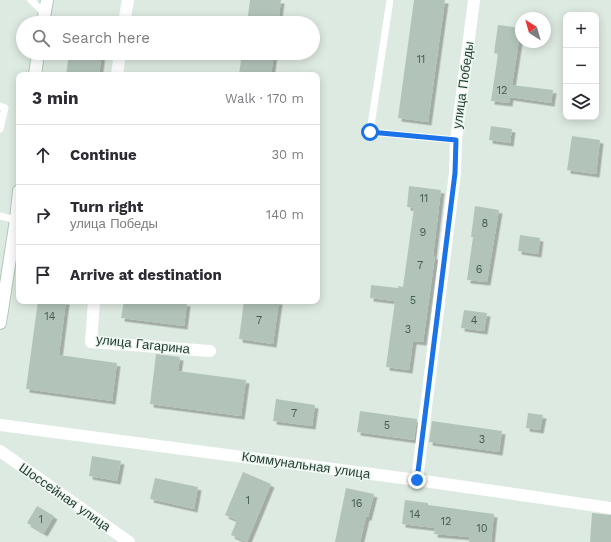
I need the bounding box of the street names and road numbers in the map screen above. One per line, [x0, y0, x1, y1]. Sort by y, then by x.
street label: улица Победы [449, 40, 477, 130]
street label: улица Гагарина [95, 332, 191, 356]
street label: Коммунальная улица [241, 449, 372, 482]
street label: Шоссейная улица [16, 460, 114, 535]

